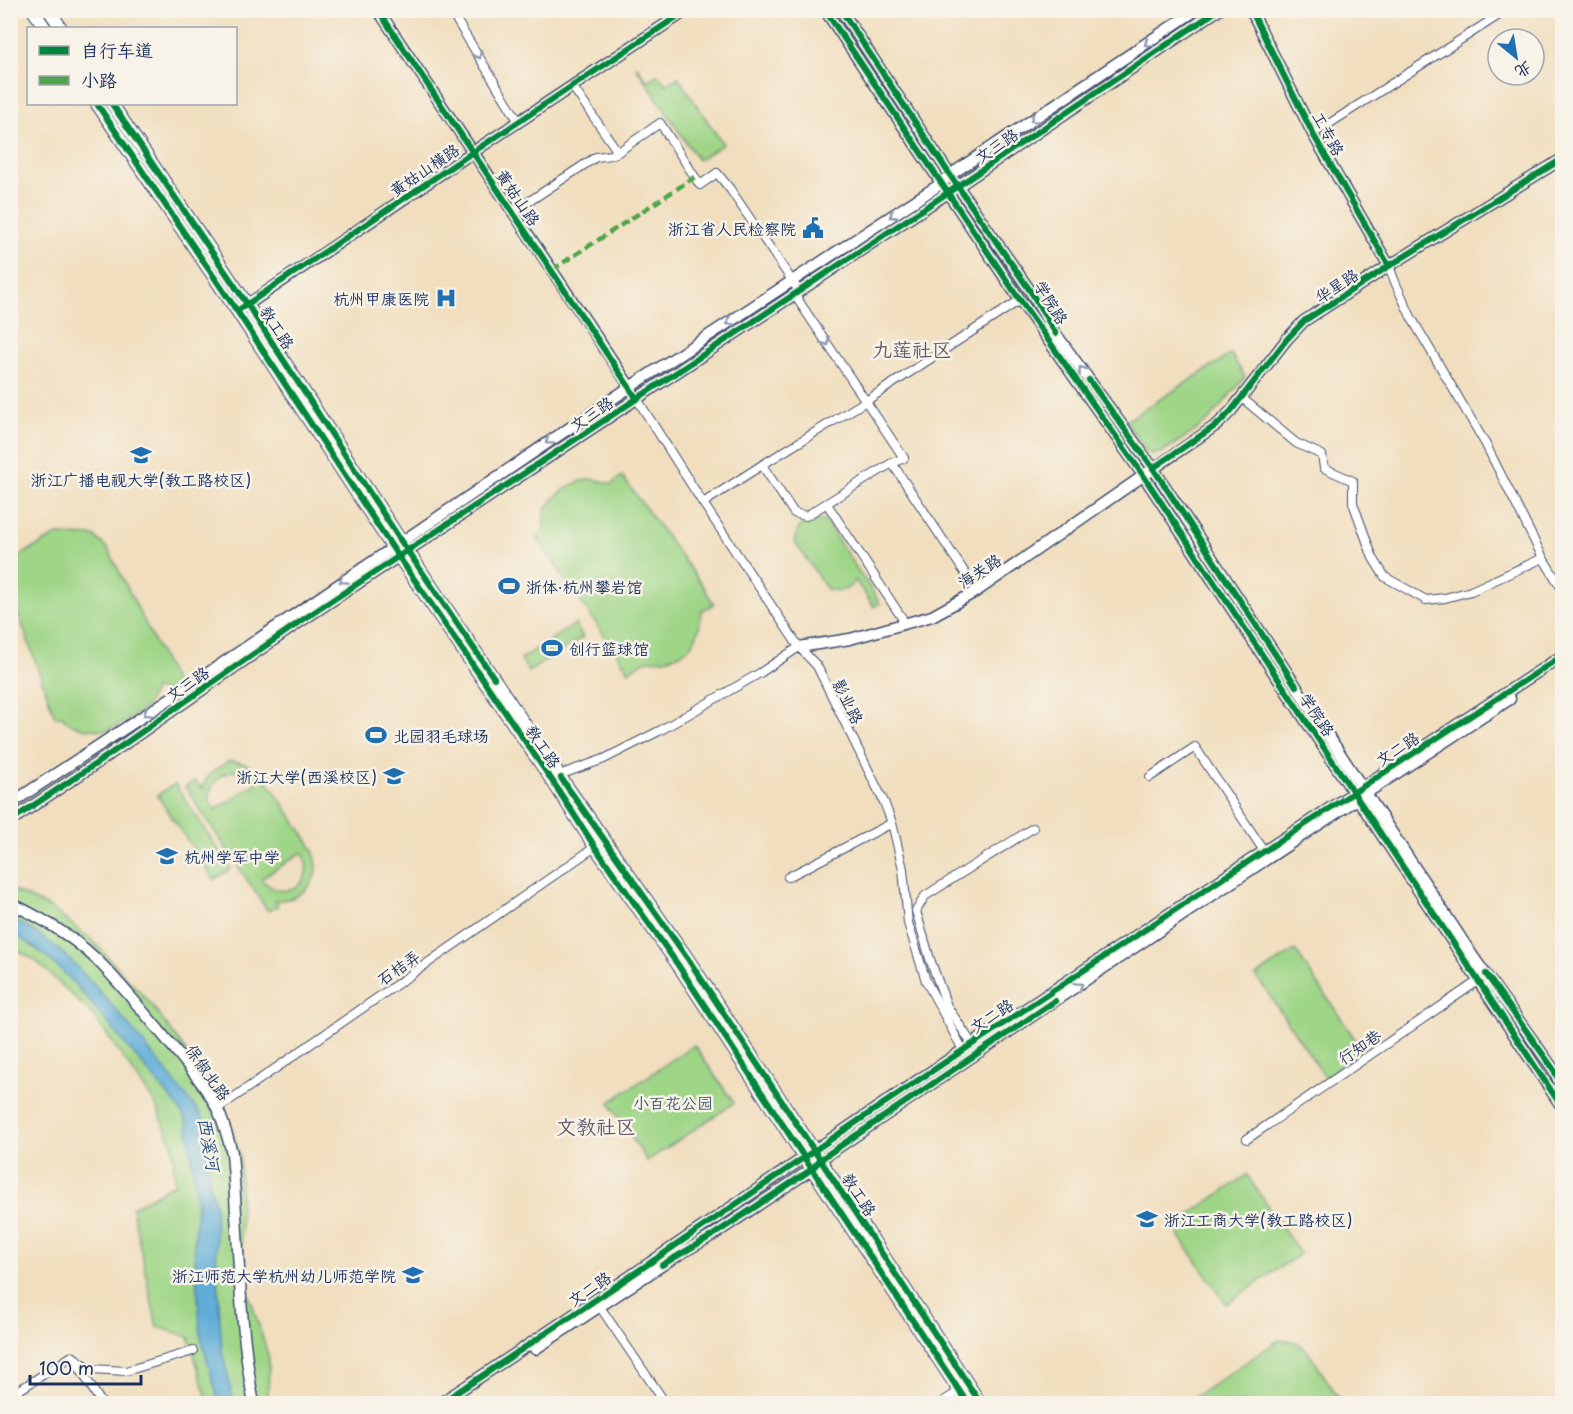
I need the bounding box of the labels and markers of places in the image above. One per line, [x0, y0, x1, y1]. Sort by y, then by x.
place label: 浙江省人民检察院 [668, 216, 796, 240]
public building icon: 浙江省人民检察院 [801, 216, 825, 240]
place label: 杭州甲康医院 [333, 286, 429, 310]
hospital icon: 杭州甲康医院 [434, 286, 458, 310]
school or university icon: 浙江广播电视大学(教工路校区) [129, 443, 153, 467]
place label: 浙江广播电视大学(教工路校区) [31, 467, 251, 491]
sports icon: 浙体·杭州攀岩馆 [497, 574, 521, 598]
place label: 浙体·杭州攀岩馆 [526, 574, 643, 598]
sports icon: 创行篮球馆 [540, 636, 564, 660]
place label: 创行篮球馆 [569, 636, 649, 660]
sports icon: 北园羽毛球场 [364, 723, 388, 747]
place label: 北园羽毛球场 [393, 723, 489, 747]
place label: 浙江大学(西溪校区) [236, 764, 377, 788]
school or university icon: 浙江大学(西溪校区) [382, 764, 406, 788]
school or university icon: 杭州学军中学 [155, 844, 179, 868]
place label: 杭州学军中学 [184, 844, 280, 868]
school or university icon: 浙江工商大学(教工路校区) [1135, 1207, 1159, 1231]
place label: 浙江工商大学(教工路校区) [1164, 1207, 1353, 1231]
place label: 浙江师范大学杭州幼儿师范学院 [172, 1263, 396, 1287]
school or university icon: 浙江师范大学杭州幼儿师范学院 [401, 1263, 425, 1287]

